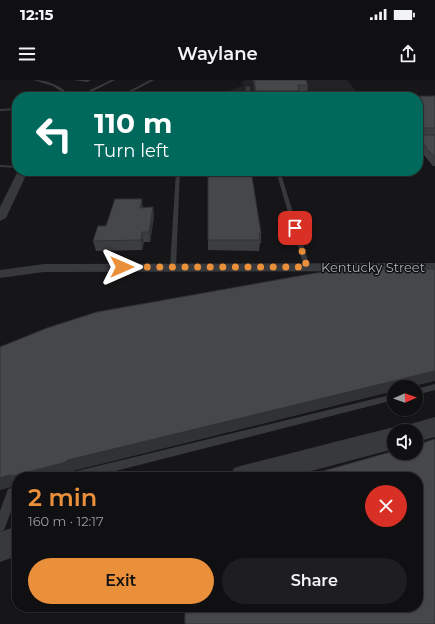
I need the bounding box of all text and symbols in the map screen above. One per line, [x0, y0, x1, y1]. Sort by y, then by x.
text: 12:15 [20, 5, 53, 24]
icon: menu [16, 43, 38, 65]
text: Waylane [177, 43, 258, 65]
icon: share [397, 43, 419, 65]
text: 110 m [94, 106, 172, 140]
icon: left [28, 108, 80, 160]
text: Turn left [94, 140, 169, 162]
pin [278, 211, 312, 245]
icon: arrive [284, 217, 306, 239]
position arrow [101, 246, 143, 288]
street label: Kentucky Street [321, 259, 425, 275]
north arrow [387, 380, 423, 416]
map controls [387, 380, 423, 460]
button: sound [387, 424, 423, 460]
text: 2 min [28, 483, 97, 512]
button: close [365, 485, 407, 527]
text: 160 m · 12:17 [28, 513, 104, 529]
button: Exit [28, 558, 214, 604]
button: Share [222, 558, 407, 604]

